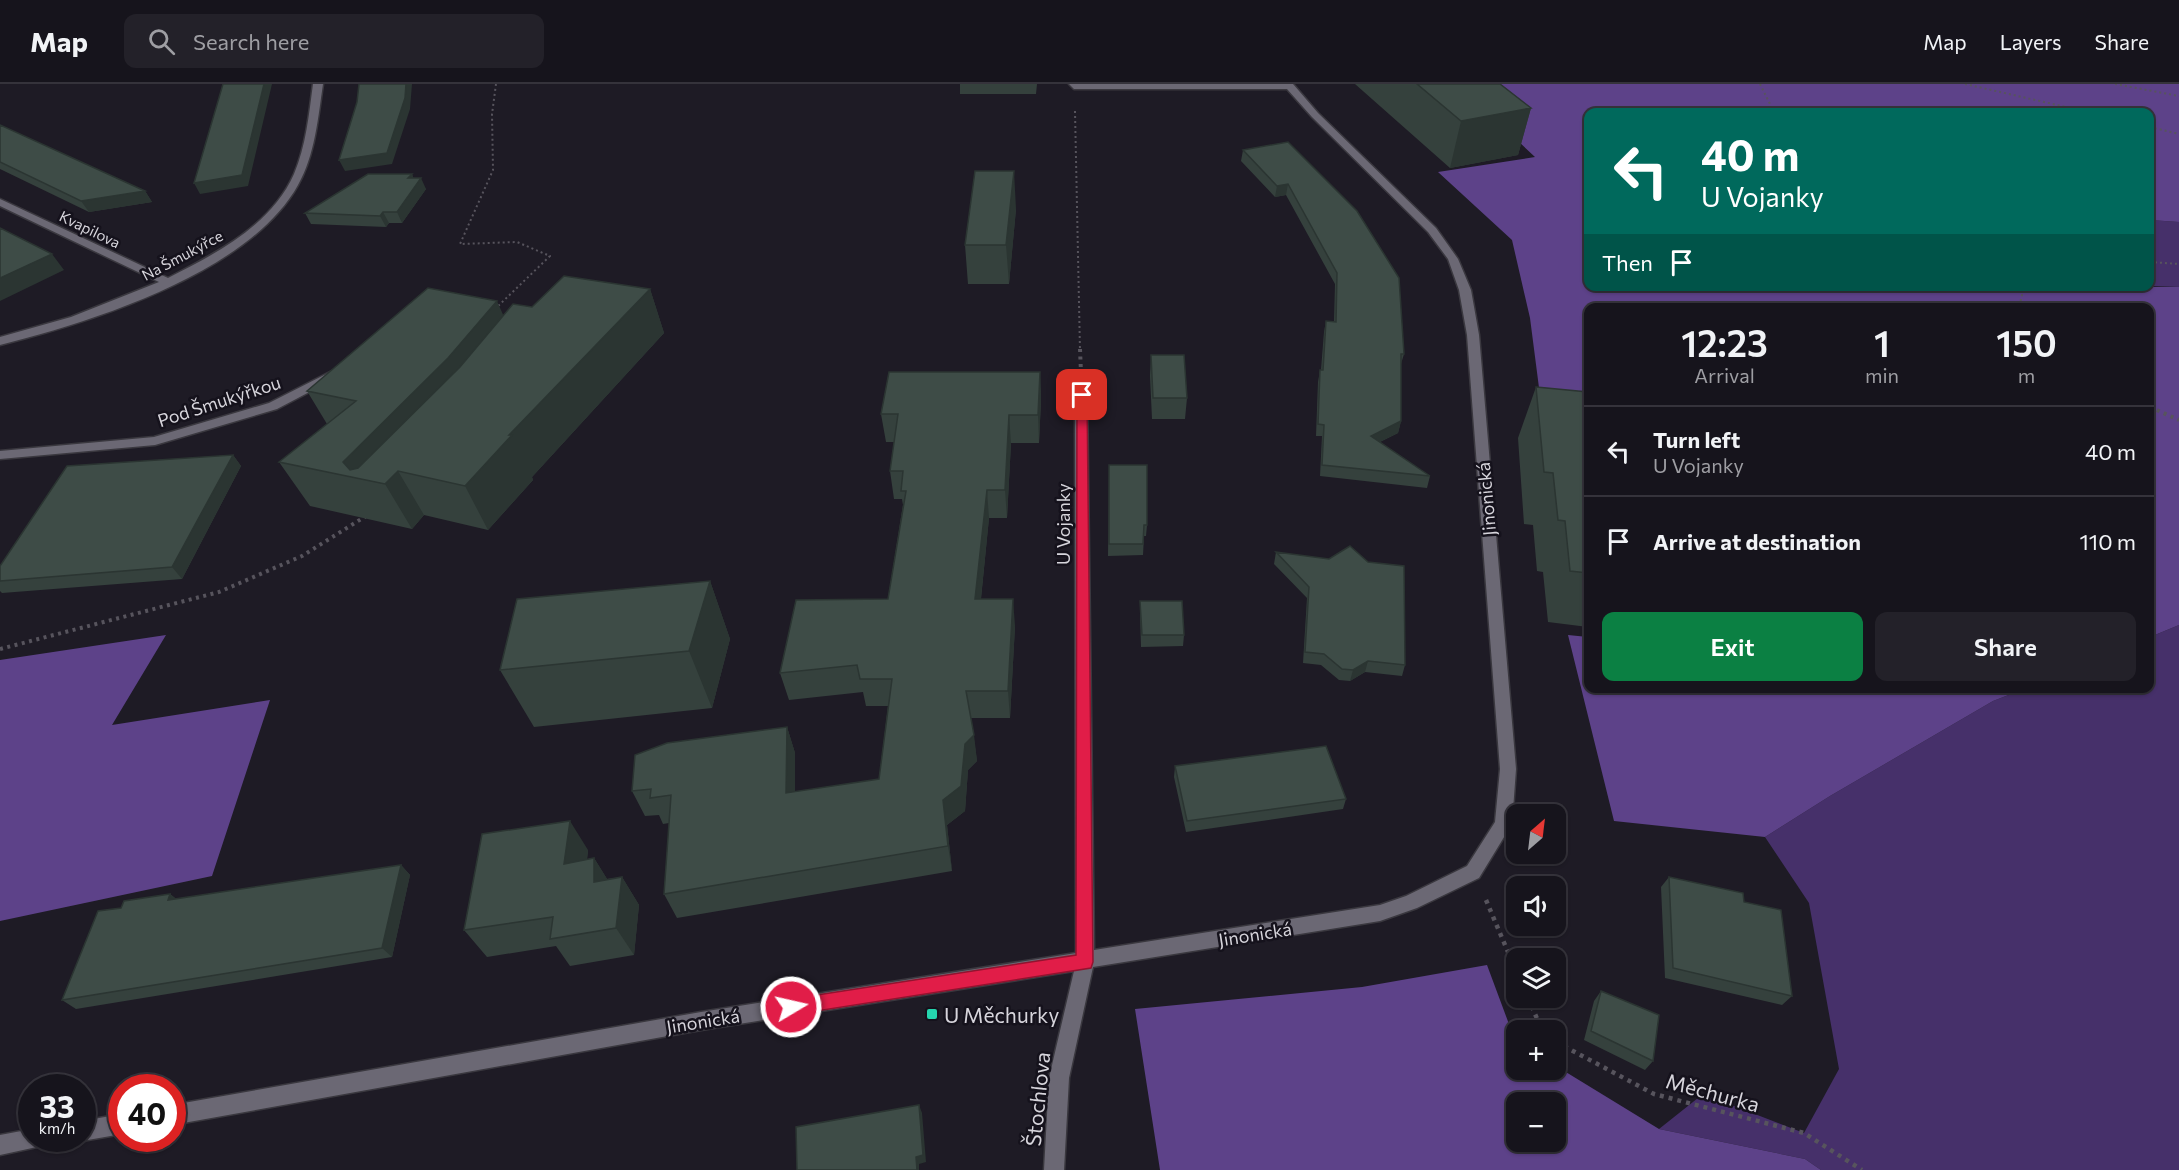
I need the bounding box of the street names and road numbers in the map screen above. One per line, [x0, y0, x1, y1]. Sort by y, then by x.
street label: Kvapilova [57, 207, 123, 251]
street label: Na Šmukýřce [138, 225, 226, 284]
street label: Pod Šmukýřkou [155, 371, 283, 431]
street label: Jinonická [1472, 461, 1500, 537]
street label: U Vojanky [1052, 483, 1074, 565]
street label: Jinonická [1217, 917, 1293, 951]
street label: Jinonická [665, 1004, 741, 1038]
street label: Štochlova [1020, 1051, 1054, 1147]
street label: Měchurka [1663, 1067, 1763, 1117]

